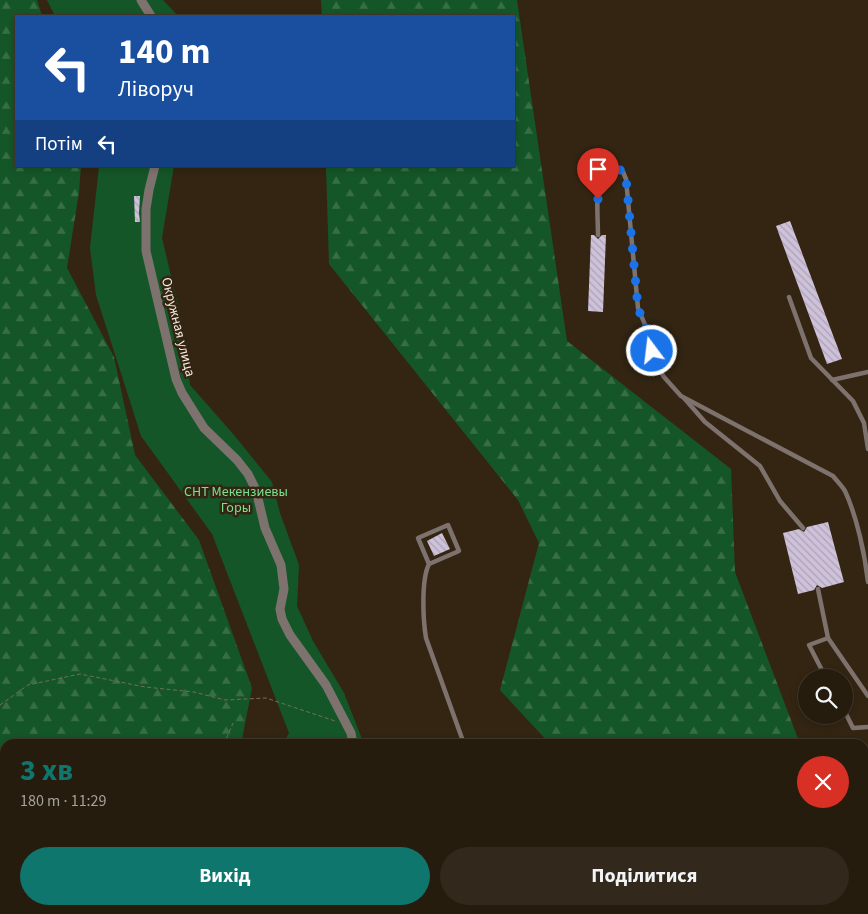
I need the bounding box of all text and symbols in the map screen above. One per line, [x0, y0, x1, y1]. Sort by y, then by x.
text: 140 m [118, 27, 210, 77]
icon: left [35, 35, 100, 100]
text: Ліворуч [118, 73, 194, 105]
icon: left [93, 130, 121, 158]
text: Потім [35, 131, 83, 158]
pin [577, 148, 619, 199]
icon: arrive [584, 155, 612, 183]
street label: Окружная улица [156, 275, 200, 379]
position arrow [625, 324, 677, 376]
park label: СНТ Мекензиевы Горы [184, 482, 288, 518]
map controls [798, 669, 853, 724]
button: search [798, 669, 853, 724]
text: 3 хв [20, 749, 73, 792]
button: close [797, 756, 849, 808]
text: 180 m · 11:29 [20, 790, 107, 812]
button: Вихід [20, 847, 430, 905]
button: Поділитися [440, 847, 849, 905]

